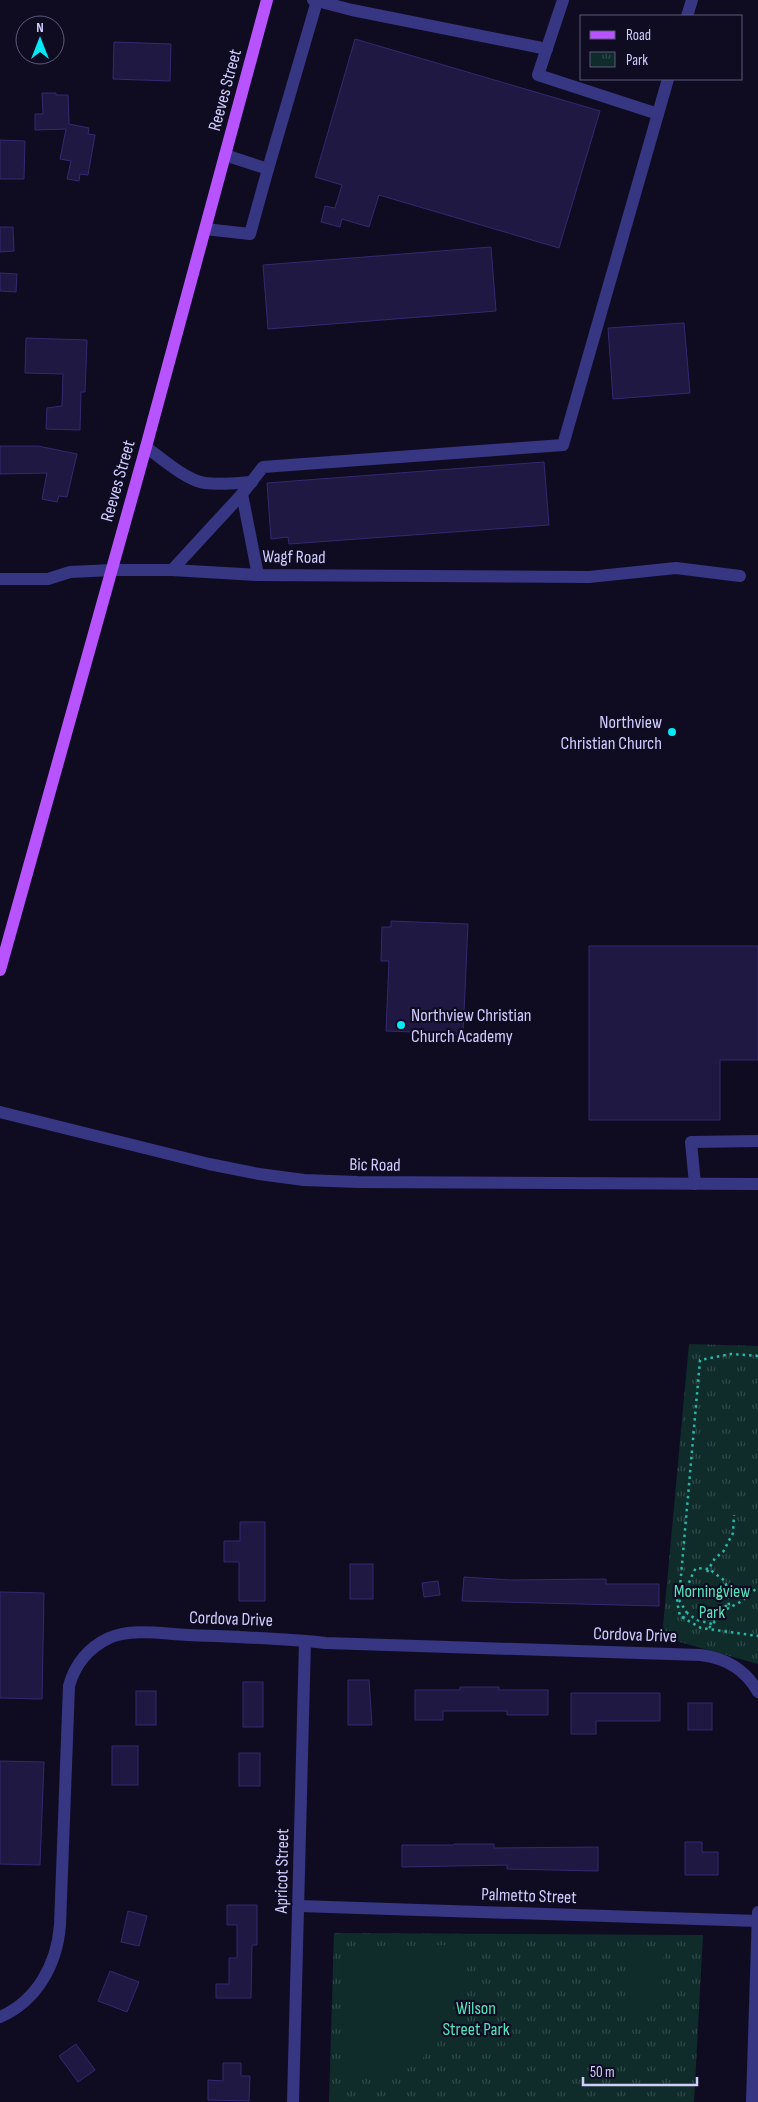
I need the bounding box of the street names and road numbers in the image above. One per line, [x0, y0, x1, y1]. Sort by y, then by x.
street label: Reeves Street [204, 46, 246, 133]
street label: Reeves Street [96, 437, 140, 524]
street label: Wagf Road [262, 546, 326, 568]
street label: Bic Road [349, 1154, 401, 1176]
street label: Cordova Drive [189, 1607, 273, 1631]
street label: Cordova Drive [593, 1623, 677, 1647]
street label: Apricot Street [271, 1828, 293, 1915]
street label: Palmetto Street [481, 1884, 578, 1908]

